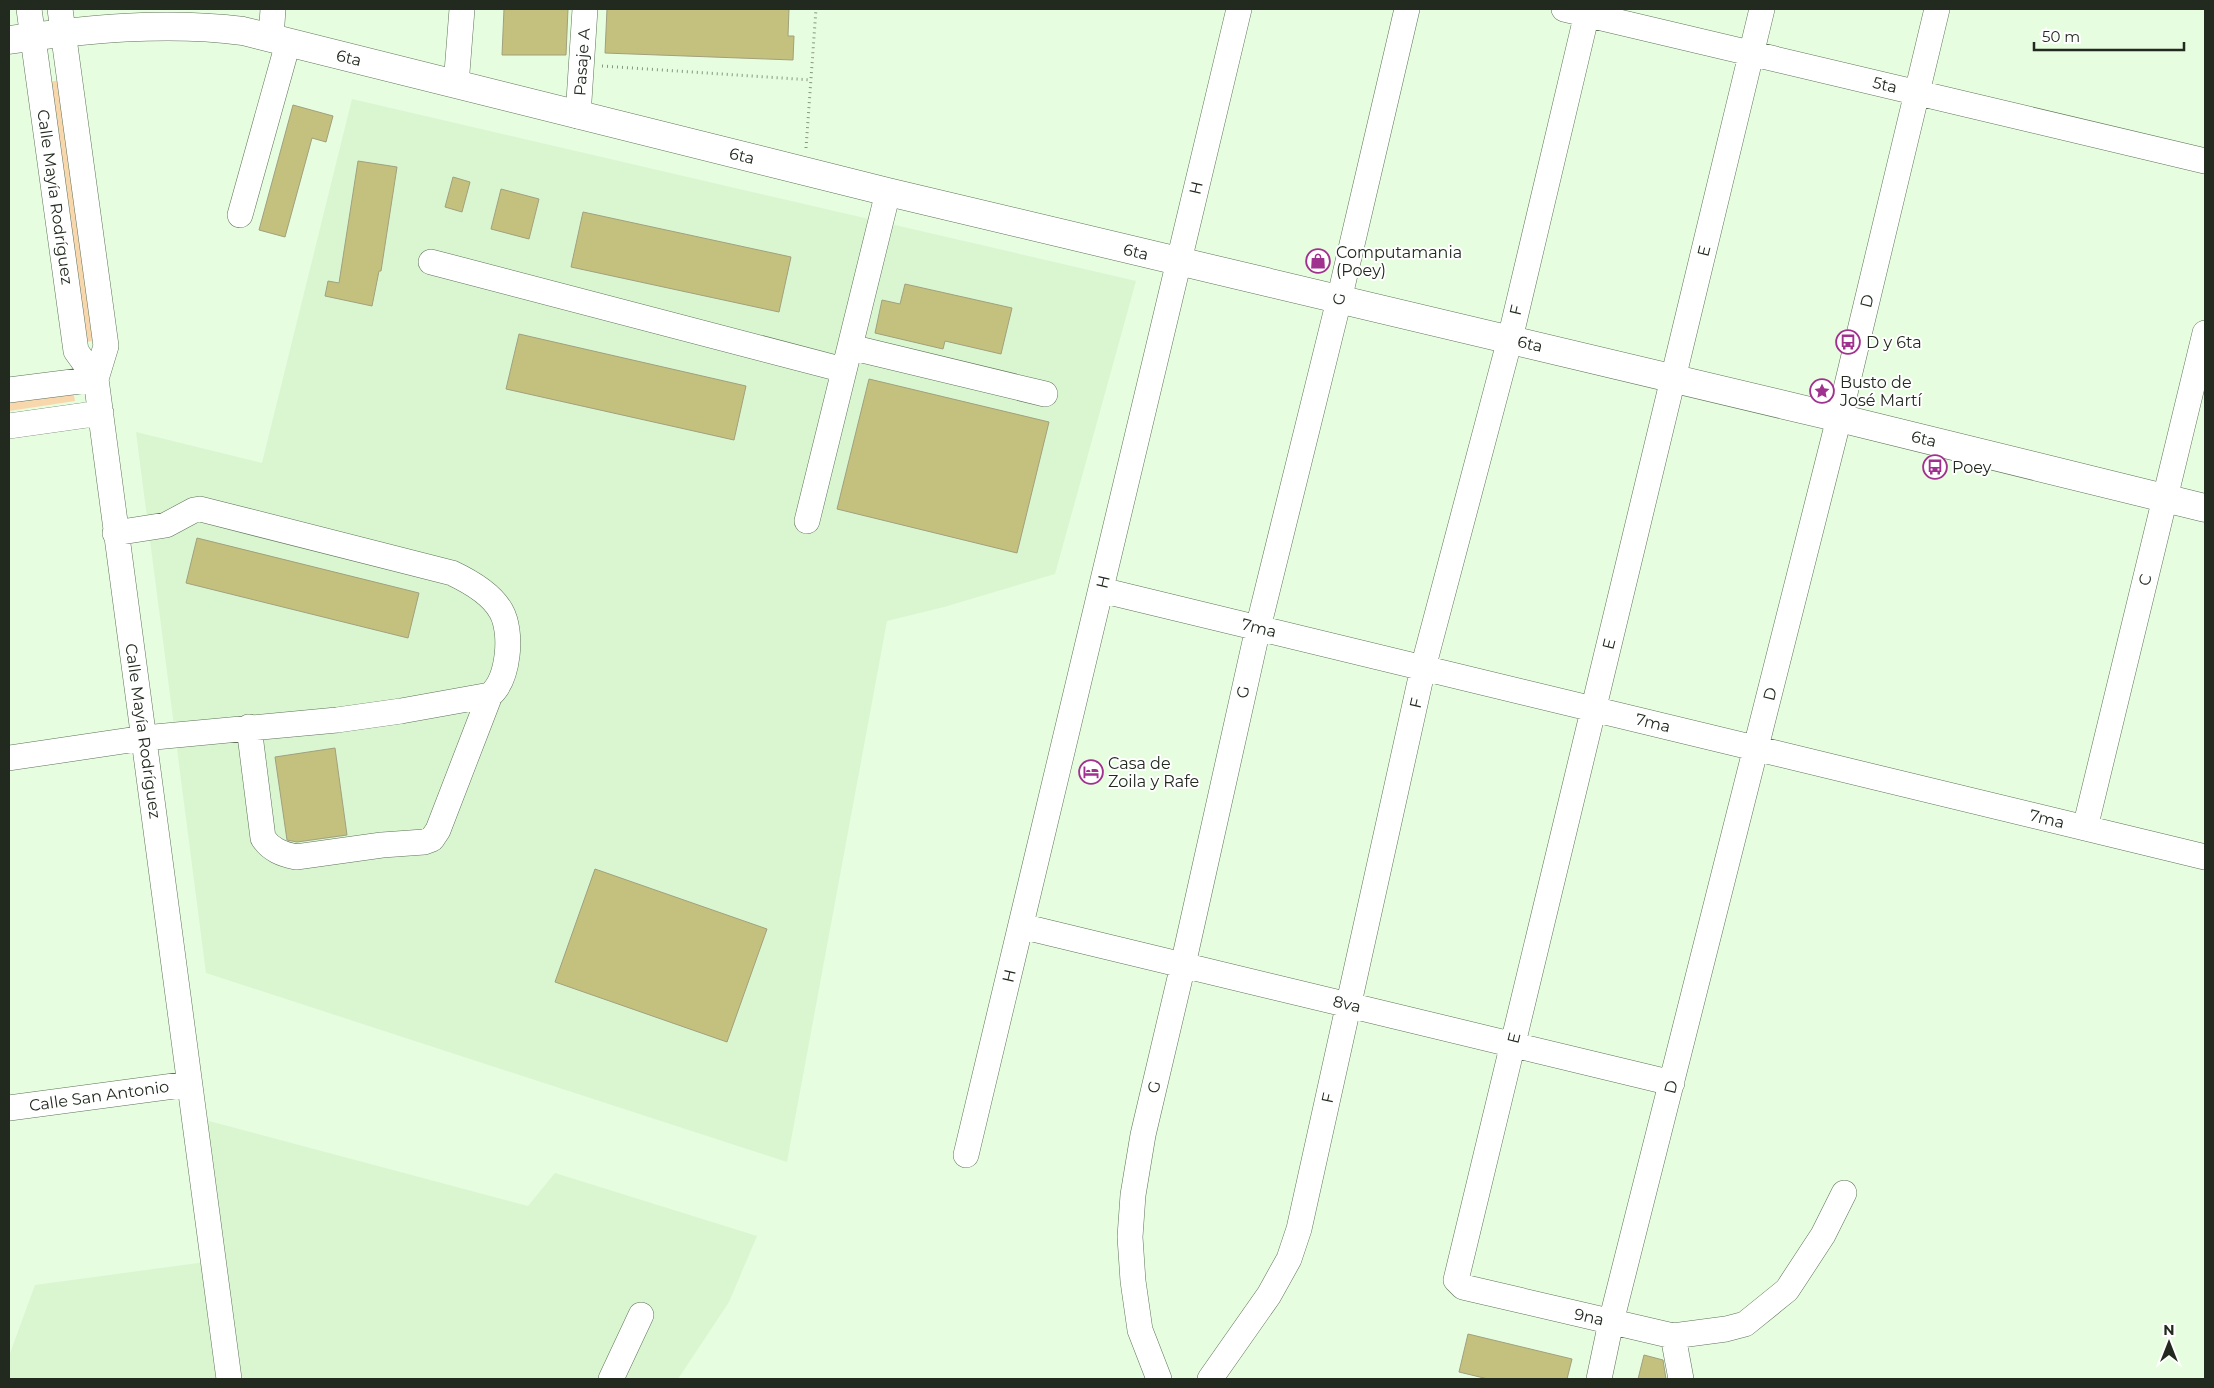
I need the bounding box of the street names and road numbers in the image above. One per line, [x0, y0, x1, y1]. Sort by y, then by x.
street label: Pasaje A [570, 27, 594, 96]
street label: 6ta [334, 46, 364, 70]
street label: 5ta [1871, 73, 1899, 97]
street label: Calle Mayía Rodríguez [33, 108, 77, 286]
street label: 6ta [727, 144, 757, 168]
street label: H [1185, 180, 1207, 196]
street label: 6ta [1121, 240, 1151, 264]
street label: E [1693, 244, 1715, 258]
street label: G [1328, 291, 1350, 307]
street label: D [1856, 292, 1878, 310]
street label: F [1506, 303, 1526, 317]
street label: 6ta [1516, 332, 1544, 356]
street label: 6ta [1909, 427, 1939, 451]
street label: C [2134, 572, 2156, 588]
street label: H [1092, 574, 1114, 590]
street label: 7ma [1240, 614, 1278, 642]
street label: E [1598, 637, 1620, 651]
street label: Calle Mayía Rodríguez [121, 642, 165, 820]
street label: G [1232, 684, 1254, 700]
street label: D [1759, 685, 1781, 703]
street label: F [1406, 696, 1426, 710]
street label: 7ma [1634, 709, 1672, 737]
street label: 7ma [2028, 805, 2066, 833]
street label: H [998, 968, 1020, 984]
street label: 8va [1331, 992, 1363, 1016]
street label: E [1503, 1031, 1525, 1045]
street label: Calle San Antonio [28, 1077, 170, 1115]
street label: D [1660, 1078, 1682, 1096]
street label: G [1143, 1079, 1165, 1095]
street label: F [1318, 1091, 1338, 1105]
street label: 9na [1572, 1304, 1606, 1330]

